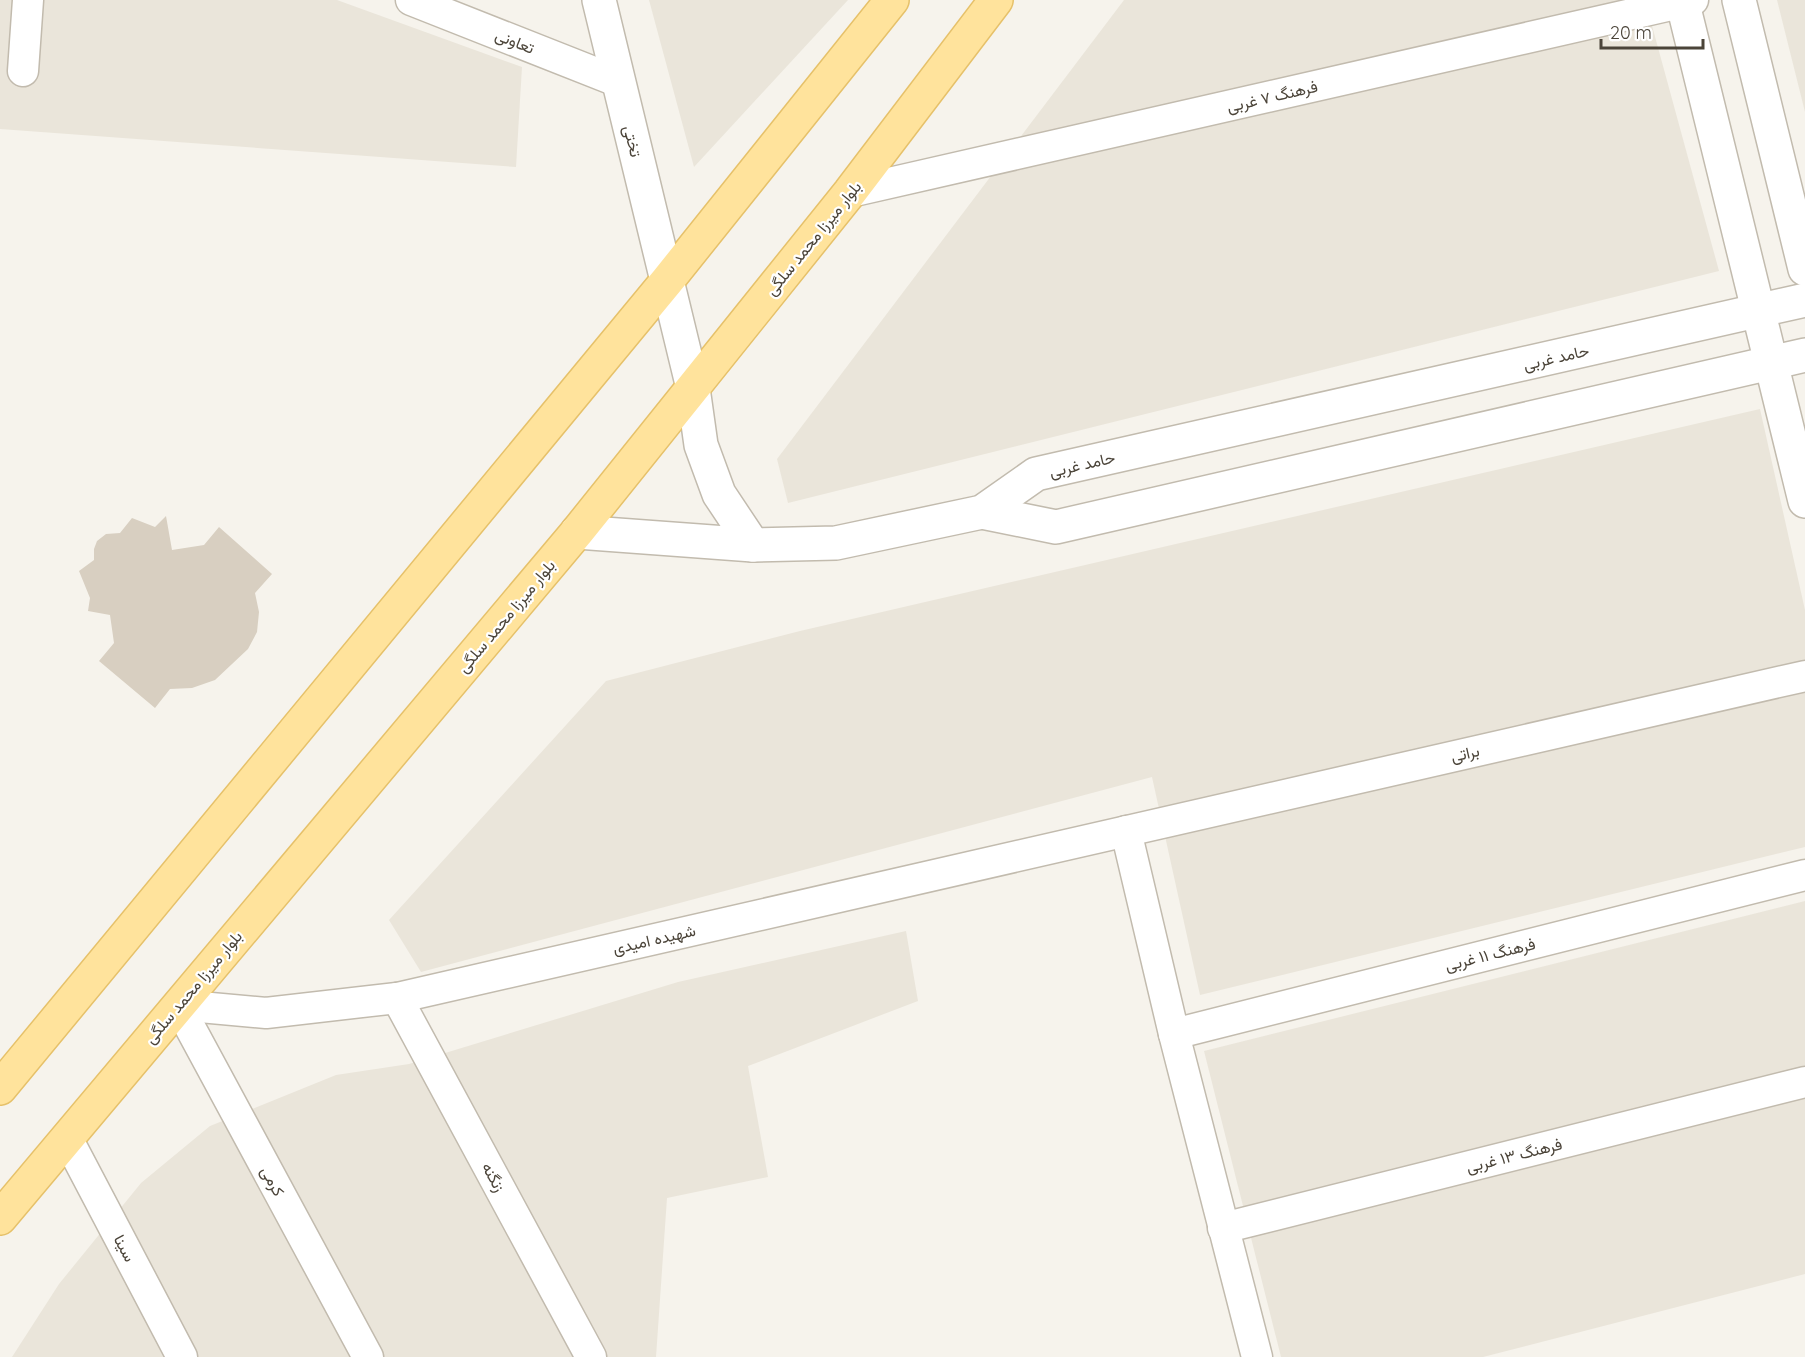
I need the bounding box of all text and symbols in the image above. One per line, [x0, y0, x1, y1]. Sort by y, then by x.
scale bar [1601, 12, 1703, 50]
text: 20 m [1610, 21, 1652, 44]
street label: تعاونی [492, 24, 538, 59]
street label: فرهنگ ۷ غربی [1225, 76, 1320, 117]
street label: تختی [618, 123, 647, 159]
street label: بلوار میرزا محمد سلگی [761, 177, 866, 300]
street label: حامد غربی [1521, 340, 1591, 375]
street label: حامد غربی [1047, 447, 1117, 482]
street label: بلوار میرزا محمد سلگی [453, 555, 560, 677]
street label: براتی [1449, 740, 1482, 767]
street label: شهیده امیدی [611, 920, 698, 959]
street label: بلوار میرزا محمد سلگی [140, 926, 247, 1048]
street label: فرهنگ ۱۱ غربی [1443, 933, 1538, 976]
street label: فرهنگ ۱۳ غربی [1464, 1133, 1564, 1178]
street label: زنگنه [477, 1159, 510, 1196]
street label: کرمی [256, 1163, 289, 1200]
street label: سینا [110, 1231, 140, 1265]

